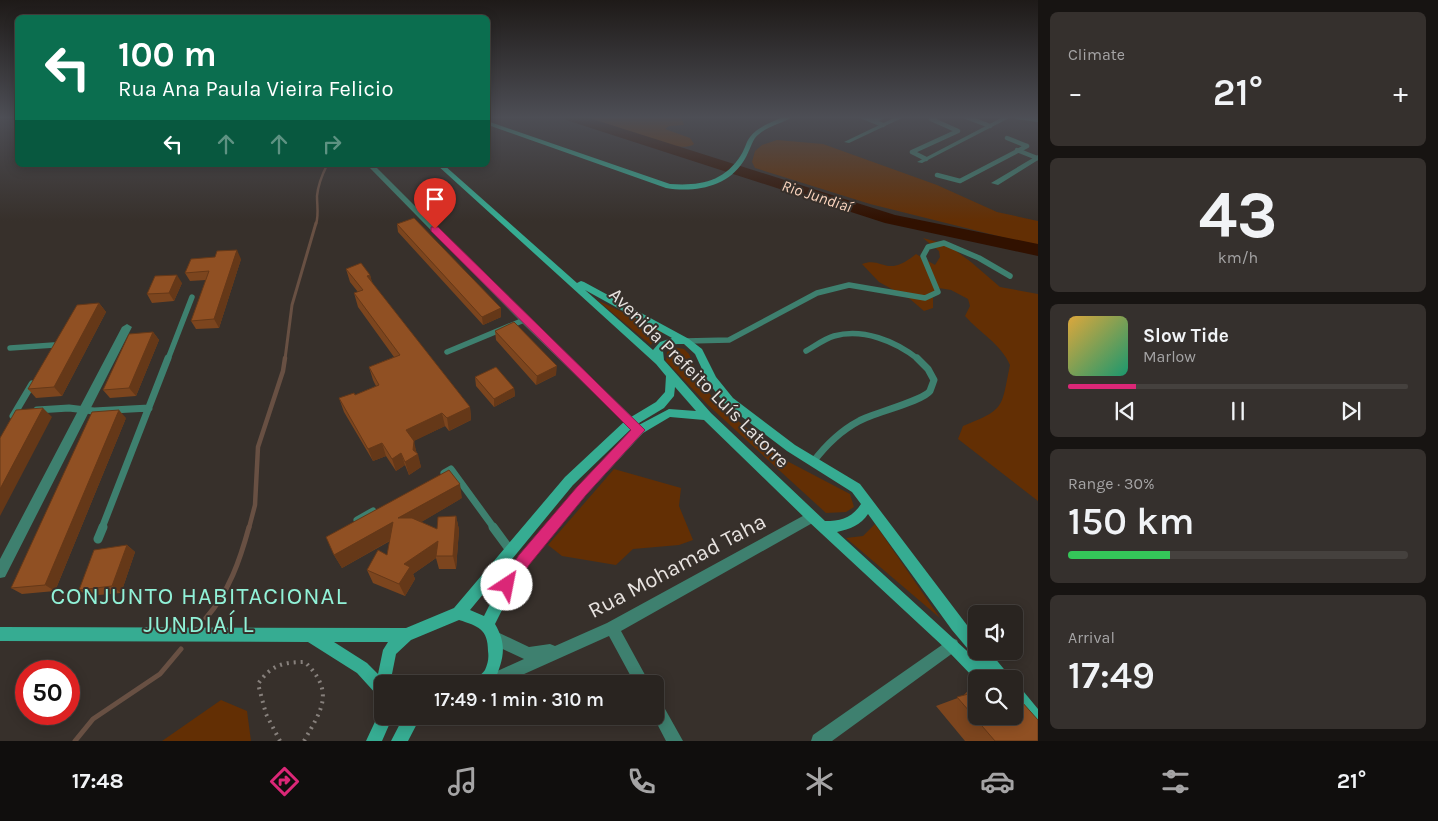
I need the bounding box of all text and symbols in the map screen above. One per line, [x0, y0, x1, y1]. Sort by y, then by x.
text: 100 m [118, 34, 217, 75]
icon: left [35, 35, 100, 100]
text: Climate [1068, 45, 1125, 64]
text: 21° [1213, 70, 1263, 115]
text: Rua Ana Paula Vieira Felicio [118, 76, 393, 102]
text: − [1068, 76, 1083, 109]
text: + [1393, 76, 1408, 109]
icon: left [159, 130, 187, 158]
icon: ahead [212, 130, 240, 158]
icon: ahead [265, 130, 293, 158]
icon: right [318, 130, 346, 158]
water label: Rio Jundiaí [779, 176, 856, 217]
text: 43 [1198, 177, 1278, 253]
pin [414, 178, 456, 229]
icon: arrive [421, 185, 449, 213]
text: km/h [1218, 248, 1258, 267]
street label: Avenida Prefeito Luís Latorre [605, 284, 793, 472]
text: Slow Tide [1143, 325, 1229, 347]
text: Marlow [1143, 347, 1196, 366]
icon: previous [1111, 397, 1139, 425]
icon: pause [1224, 397, 1252, 425]
icon: next [1337, 397, 1365, 425]
text: Range · 30% [1068, 474, 1155, 493]
text: 150 km [1068, 499, 1194, 544]
street label: Rua Mohamad Taha [584, 508, 770, 624]
position arrow [480, 558, 532, 610]
district label: CONJUNTO HABITACIONAL JUNDIAÍ L [50, 582, 348, 638]
map controls [968, 605, 1023, 725]
button: sound [968, 605, 1023, 660]
text: Arrival [1068, 628, 1115, 647]
text: 17:49 [1068, 653, 1155, 698]
speed limit sign: 50 [15, 660, 80, 725]
button: search [968, 670, 1023, 725]
text: 17:49 · 1 min · 310 m [434, 689, 604, 711]
icon: directions [267, 764, 302, 799]
icon: music [445, 764, 480, 799]
icon: phone [624, 764, 659, 799]
icon: climate [802, 764, 837, 799]
icon: car [980, 764, 1015, 799]
icon: filters [1158, 764, 1193, 799]
text: 17:48 [72, 768, 124, 794]
text: 21° [1337, 768, 1366, 794]

